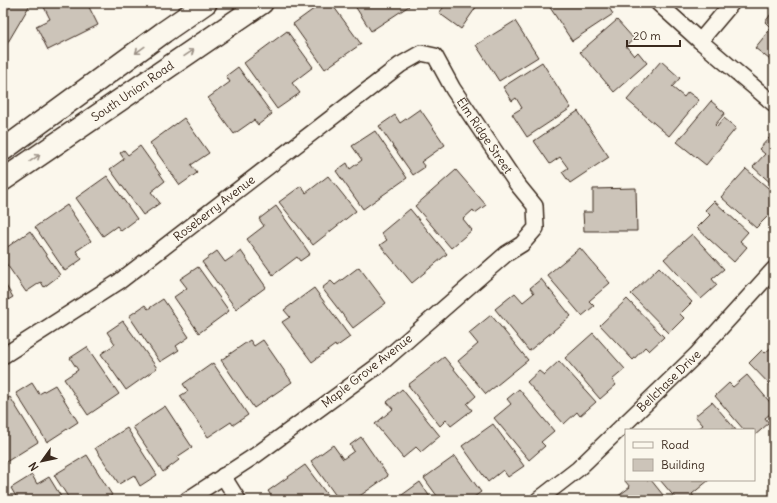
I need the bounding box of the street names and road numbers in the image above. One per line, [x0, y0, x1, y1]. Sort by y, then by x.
street label: South Union Road [88, 58, 177, 124]
street label: Elm Ridge Street [454, 94, 516, 176]
street label: Roseberry Avenue [170, 172, 258, 244]
street label: Maple Grove Avenue [318, 331, 415, 411]
street label: Bellchase Drive [634, 347, 704, 415]

